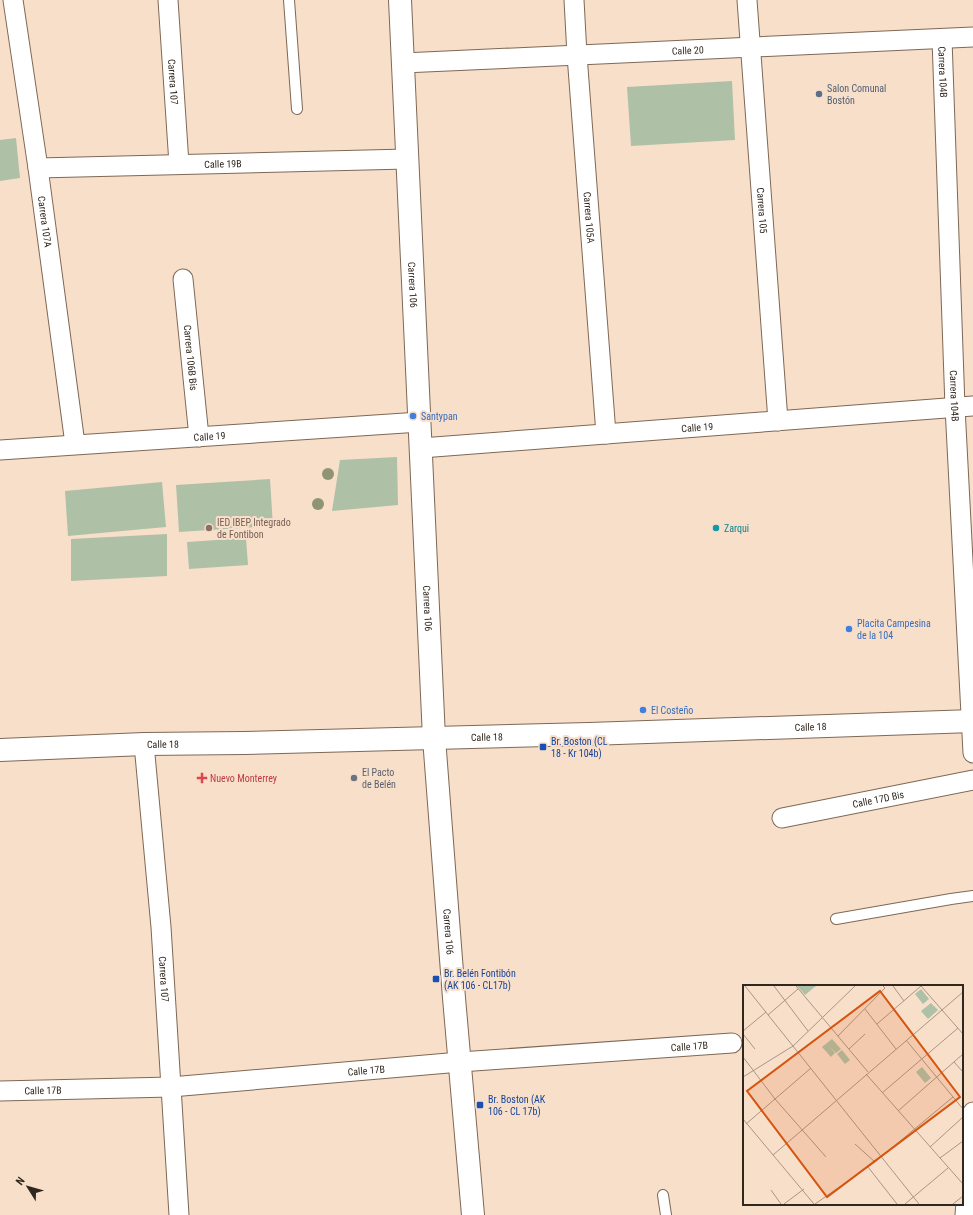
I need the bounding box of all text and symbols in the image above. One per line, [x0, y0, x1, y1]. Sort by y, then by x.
street label: Calle 20 [672, 44, 704, 56]
street label: Carrera 104B [937, 46, 950, 98]
street label: Carrera 107 [166, 59, 181, 105]
place label: Salon Comunal Bostón [827, 83, 886, 106]
marker: Salon Comunal Bostón [814, 89, 824, 99]
street label: Calle 19B [204, 158, 242, 169]
street label: Carrera 105 [755, 187, 770, 234]
street label: Carrera 105A [582, 191, 597, 244]
street label: Carrera 107A [36, 195, 54, 248]
street label: Carrera 106 [407, 262, 420, 308]
street label: Carrera 106B Bis [182, 324, 200, 391]
street label: Carrera 104B [948, 370, 961, 422]
marker: Santypan [408, 411, 418, 421]
place label: Santypan [421, 411, 458, 422]
street label: Calle 19 [681, 420, 714, 434]
street label: Calle 19 [193, 429, 226, 443]
place label: IED IBEP Integrado de Fontibon [217, 517, 291, 540]
marker: IED IBEP Integrado de Fontibon [204, 523, 214, 533]
marker: Zarqui [711, 523, 721, 533]
place label: Zarqui [724, 523, 749, 534]
street label: Carrera 106 [421, 585, 435, 632]
place label: Placita Campesina de la 104 [857, 618, 931, 641]
marker: Placita Campesina de la 104 [844, 624, 854, 634]
marker: El Costeño [638, 705, 648, 715]
place label: El Costeño [651, 705, 693, 716]
street label: Calle 18 [794, 720, 827, 733]
street label: Calle 18 [471, 731, 503, 743]
place label: Br. Boston (CL 18 - Kr 104b) [551, 736, 608, 760]
street label: Calle 18 [147, 738, 179, 749]
marker: Br. Boston (CL 18 - Kr 104b) [538, 742, 548, 752]
place label: El Pacto de Belén [362, 767, 396, 790]
marker: Nuevo Monterrey [197, 773, 207, 783]
place label: Nuevo Monterrey [210, 773, 277, 784]
marker: El Pacto de Belén [349, 773, 359, 783]
street label: Calle 17D Bis [851, 788, 905, 809]
street label: Carrera 106 [442, 908, 456, 955]
street label: Carrera 107 [157, 956, 171, 1002]
place label: Br. Belén Fontibón (AK 106 - CL17b) [444, 968, 516, 992]
marker: Br. Belén Fontibón (AK 106 - CL17b) [431, 974, 441, 984]
inset map [743, 985, 963, 1205]
street label: Calle 17B [670, 1039, 708, 1053]
street label: Calle 17B [347, 1063, 385, 1077]
street label: Calle 17B [24, 1084, 62, 1096]
place label: Br. Boston (AK 106 - CL 17b) [488, 1094, 546, 1118]
marker: Br. Boston (AK 106 - CL 17b) [475, 1100, 485, 1110]
north arrow [8, 1167, 48, 1207]
text: N [13, 1174, 28, 1188]

